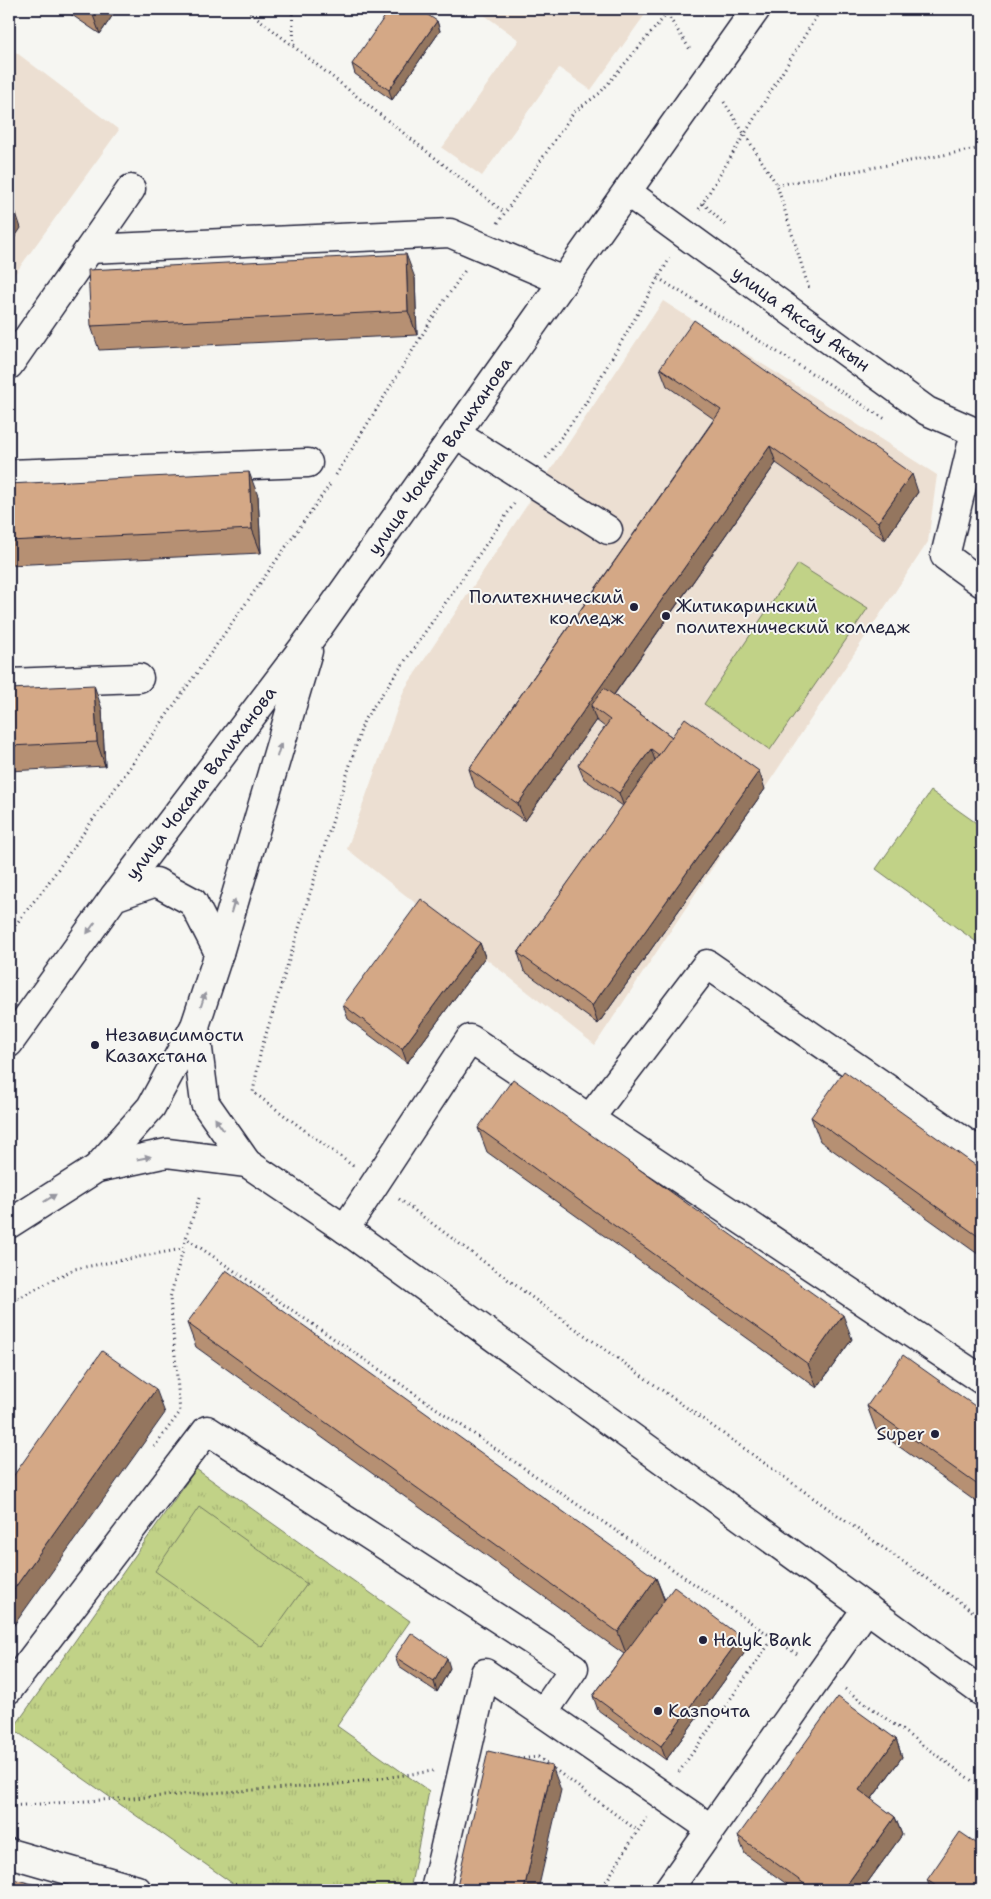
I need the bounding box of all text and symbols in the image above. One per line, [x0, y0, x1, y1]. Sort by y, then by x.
street label: улица Аксау Акын [727, 261, 875, 377]
street label: улица Чокана Валиханова [362, 352, 518, 560]
place label: Политехнический колледж [469, 585, 625, 630]
place label: Житикаринский политехнический колледж [676, 594, 911, 639]
marker: Политехнический колледж [628, 601, 640, 613]
marker: Житикаринский политехнический колледж [660, 610, 672, 622]
street label: улица Чокана Валиханова [120, 681, 282, 885]
one-way arrow [276, 742, 284, 757]
one-way arrow [229, 898, 237, 913]
one-way arrow [86, 922, 96, 935]
one-way arrow [200, 993, 208, 1008]
place label: Независимости Казахстана [105, 1023, 244, 1068]
marker: Независимости Казахстана [89, 1039, 101, 1051]
one-way arrow [214, 1117, 224, 1130]
one-way arrow [137, 1154, 152, 1162]
one-way arrow [43, 1193, 57, 1203]
place label: Super [877, 1422, 925, 1446]
marker: Super [929, 1428, 941, 1440]
place label: Halyk Bank [713, 1628, 812, 1652]
marker: Halyk Bank [697, 1634, 709, 1646]
place label: Казпочта [668, 1699, 750, 1723]
marker: Казпочта [652, 1705, 664, 1717]

